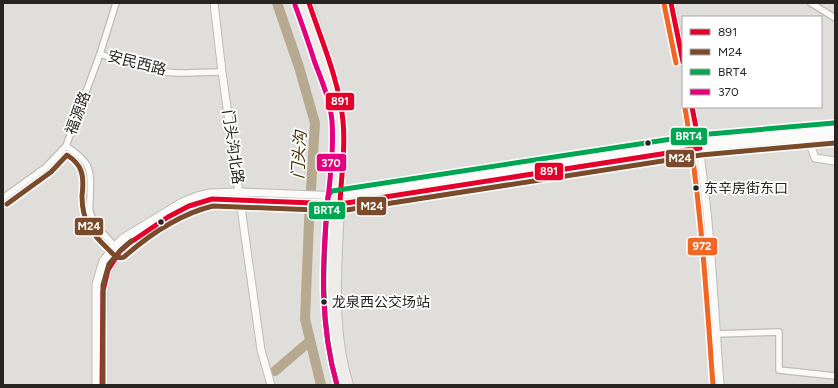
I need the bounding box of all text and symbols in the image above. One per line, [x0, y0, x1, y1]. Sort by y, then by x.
legend [682, 16, 822, 108]
text: 891 [718, 25, 737, 39]
text: M24 [718, 45, 743, 59]
street label: 安民西路 [106, 47, 168, 79]
text: BRT4 [718, 65, 747, 79]
text: 370 [718, 85, 739, 99]
street label: 福源路 [62, 89, 94, 137]
line badge: 891 [325, 92, 355, 111]
text: 891 [331, 95, 349, 108]
street label: 门头沟北路 [219, 109, 247, 185]
line badge: BRT4 [670, 127, 708, 146]
water label: 门头沟 [288, 129, 310, 179]
text: BRT4 [675, 130, 703, 143]
unlabelled marker [643, 138, 653, 148]
line badge: M24 [665, 149, 695, 168]
text: M24 [669, 152, 691, 165]
line badge: 370 [316, 153, 347, 172]
text: 370 [321, 157, 341, 170]
line badge: 891 [534, 162, 564, 181]
text: 891 [540, 165, 558, 178]
place label: 东辛房街东口 [704, 180, 788, 197]
marker: 东辛房街东口 [691, 183, 701, 193]
line badge: M24 [356, 196, 387, 216]
text: M24 [361, 200, 383, 213]
line badge: BRT4 [308, 201, 346, 220]
text: BRT4 [313, 204, 341, 217]
line badge: M24 [74, 217, 104, 236]
unlabelled marker [156, 217, 166, 227]
text: M24 [78, 220, 100, 233]
line badge: 972 [687, 237, 718, 256]
text: 972 [693, 240, 711, 253]
place label: 龙泉西公交场站 [332, 294, 430, 311]
marker: 龙泉西公交场站 [319, 297, 329, 307]

